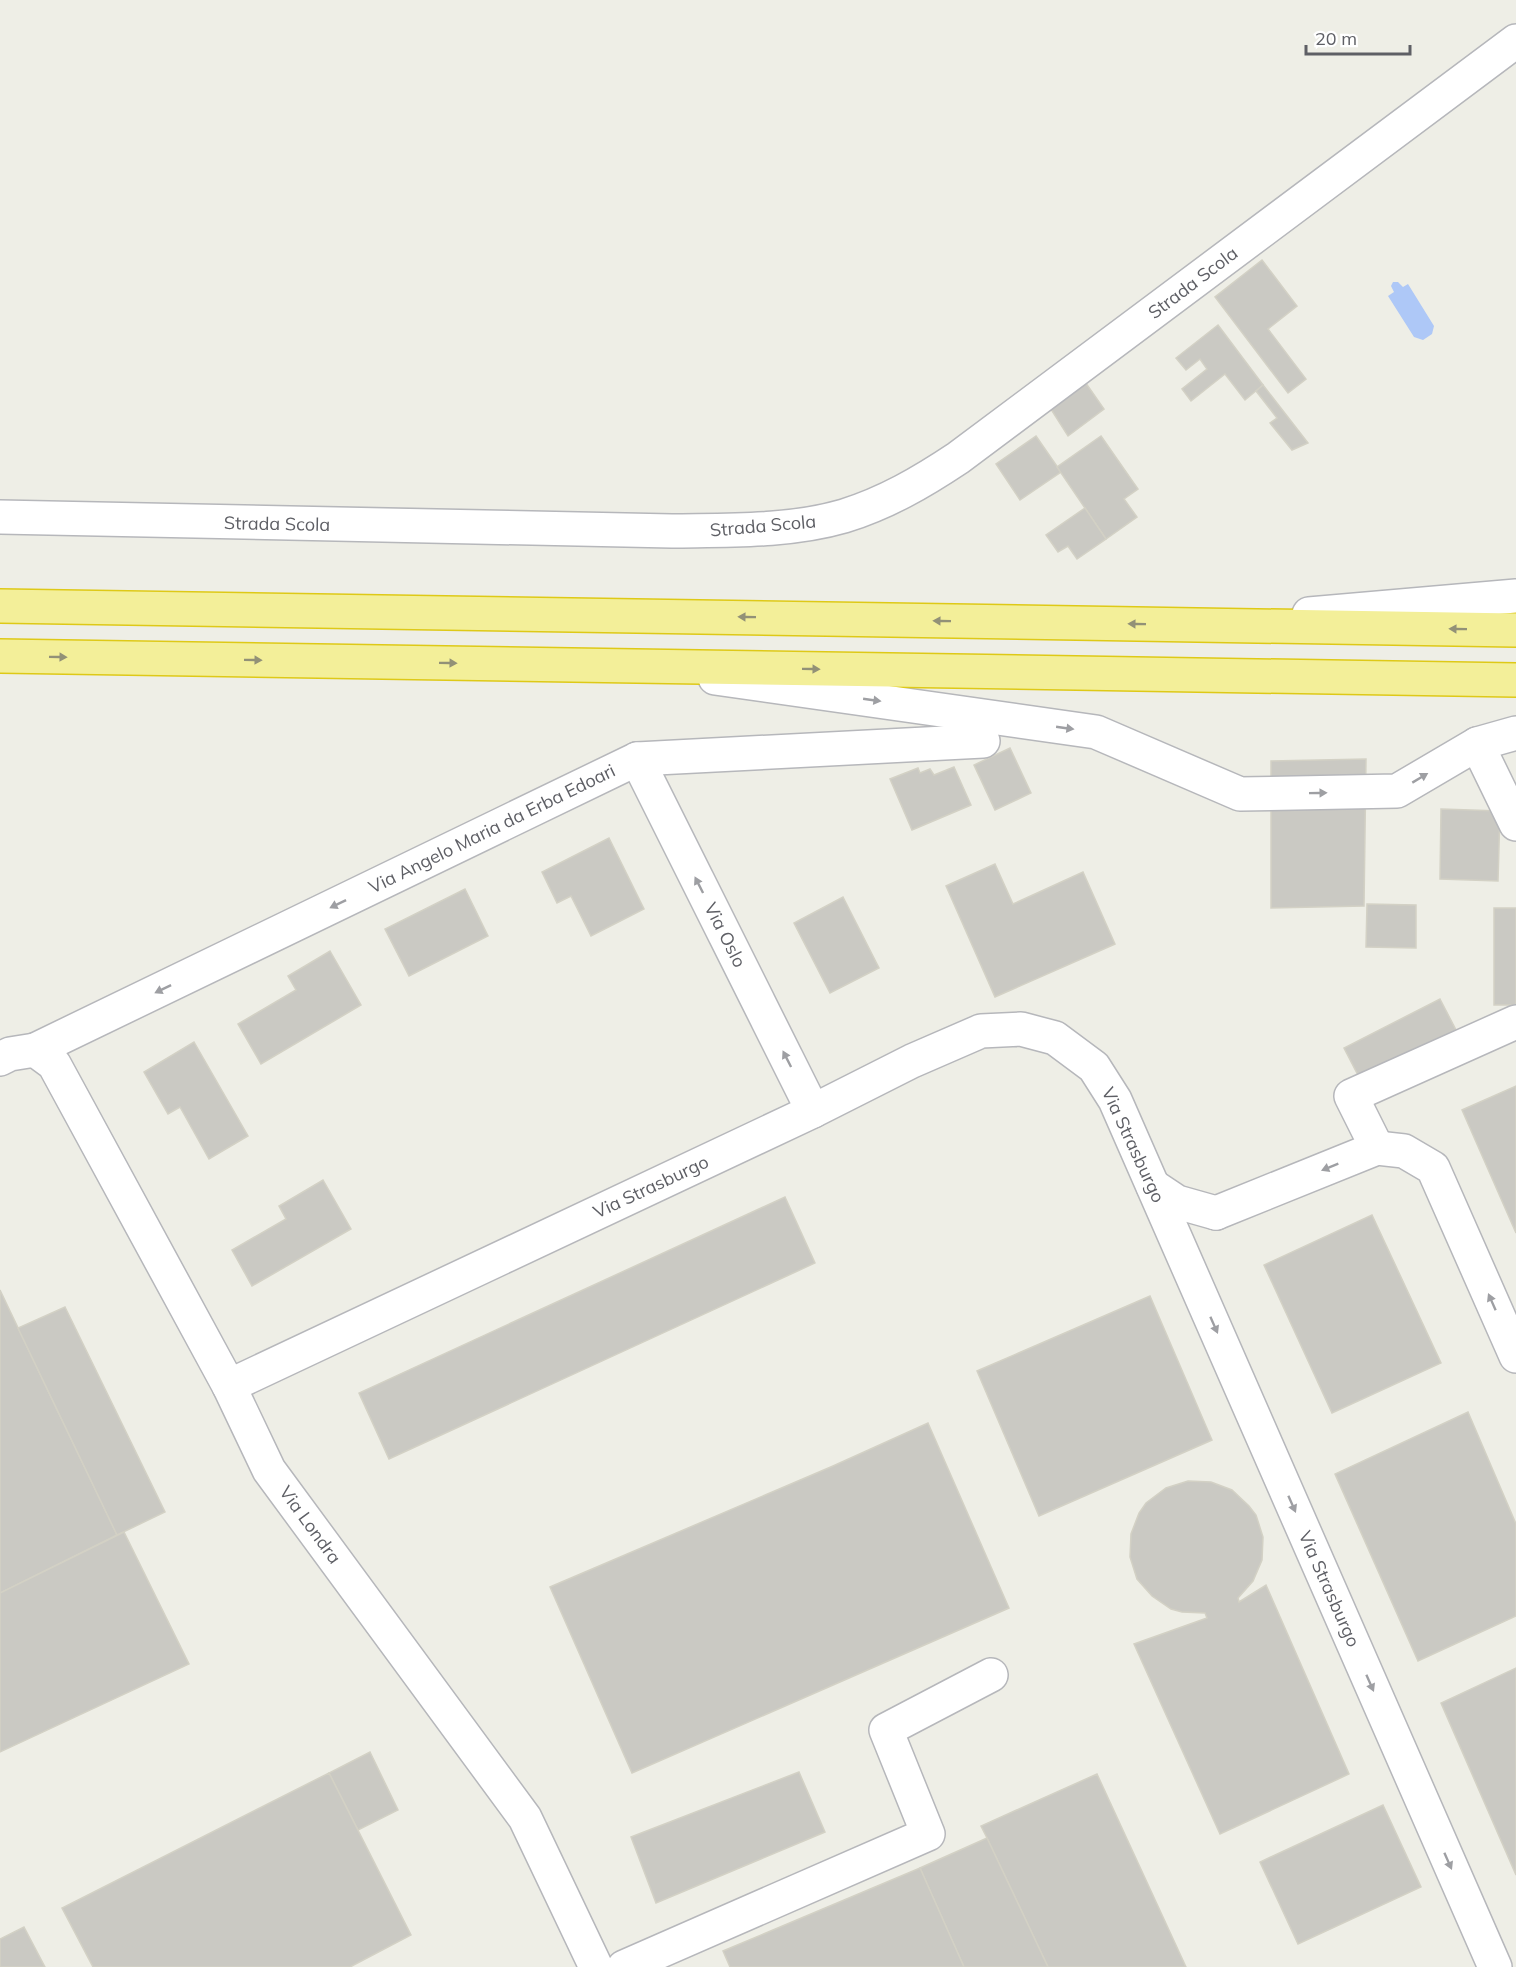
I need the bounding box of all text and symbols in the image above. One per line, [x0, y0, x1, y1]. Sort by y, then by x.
scale bar [1306, 18, 1410, 56]
text: 20 m [1315, 27, 1357, 50]
street label: Strada Scola [1143, 241, 1242, 324]
street label: Strada Scola [709, 509, 817, 542]
street label: Strada Scola [224, 511, 330, 536]
one-way arrow [737, 613, 756, 622]
one-way arrow [932, 616, 951, 625]
one-way arrow [1127, 619, 1146, 628]
one-way arrow [1448, 624, 1467, 634]
one-way arrow [49, 652, 68, 662]
one-way arrow [244, 655, 263, 665]
one-way arrow [439, 658, 458, 668]
one-way arrow [802, 664, 821, 674]
one-way arrow [862, 696, 881, 705]
one-way arrow [1056, 723, 1075, 732]
street label: Via Angelo Maria da Erba Edoari [365, 759, 619, 898]
one-way arrow [1412, 773, 1429, 783]
one-way arrow [1309, 788, 1328, 798]
one-way arrow [695, 876, 704, 893]
street label: Via Oslo [699, 898, 752, 971]
one-way arrow [330, 899, 347, 908]
one-way arrow [154, 984, 171, 993]
one-way arrow [782, 1050, 791, 1067]
street label: Via Strasburgo [1097, 1083, 1170, 1206]
street label: Via Strasburgo [589, 1150, 712, 1223]
one-way arrow [1321, 1162, 1339, 1172]
one-way arrow [1488, 1294, 1497, 1311]
one-way arrow [1209, 1317, 1219, 1335]
street label: Via Londra [274, 1481, 346, 1568]
one-way arrow [1287, 1496, 1297, 1514]
street label: Via Strasburgo [1294, 1527, 1365, 1650]
one-way arrow [1365, 1674, 1375, 1692]
one-way arrow [1444, 1853, 1453, 1870]

